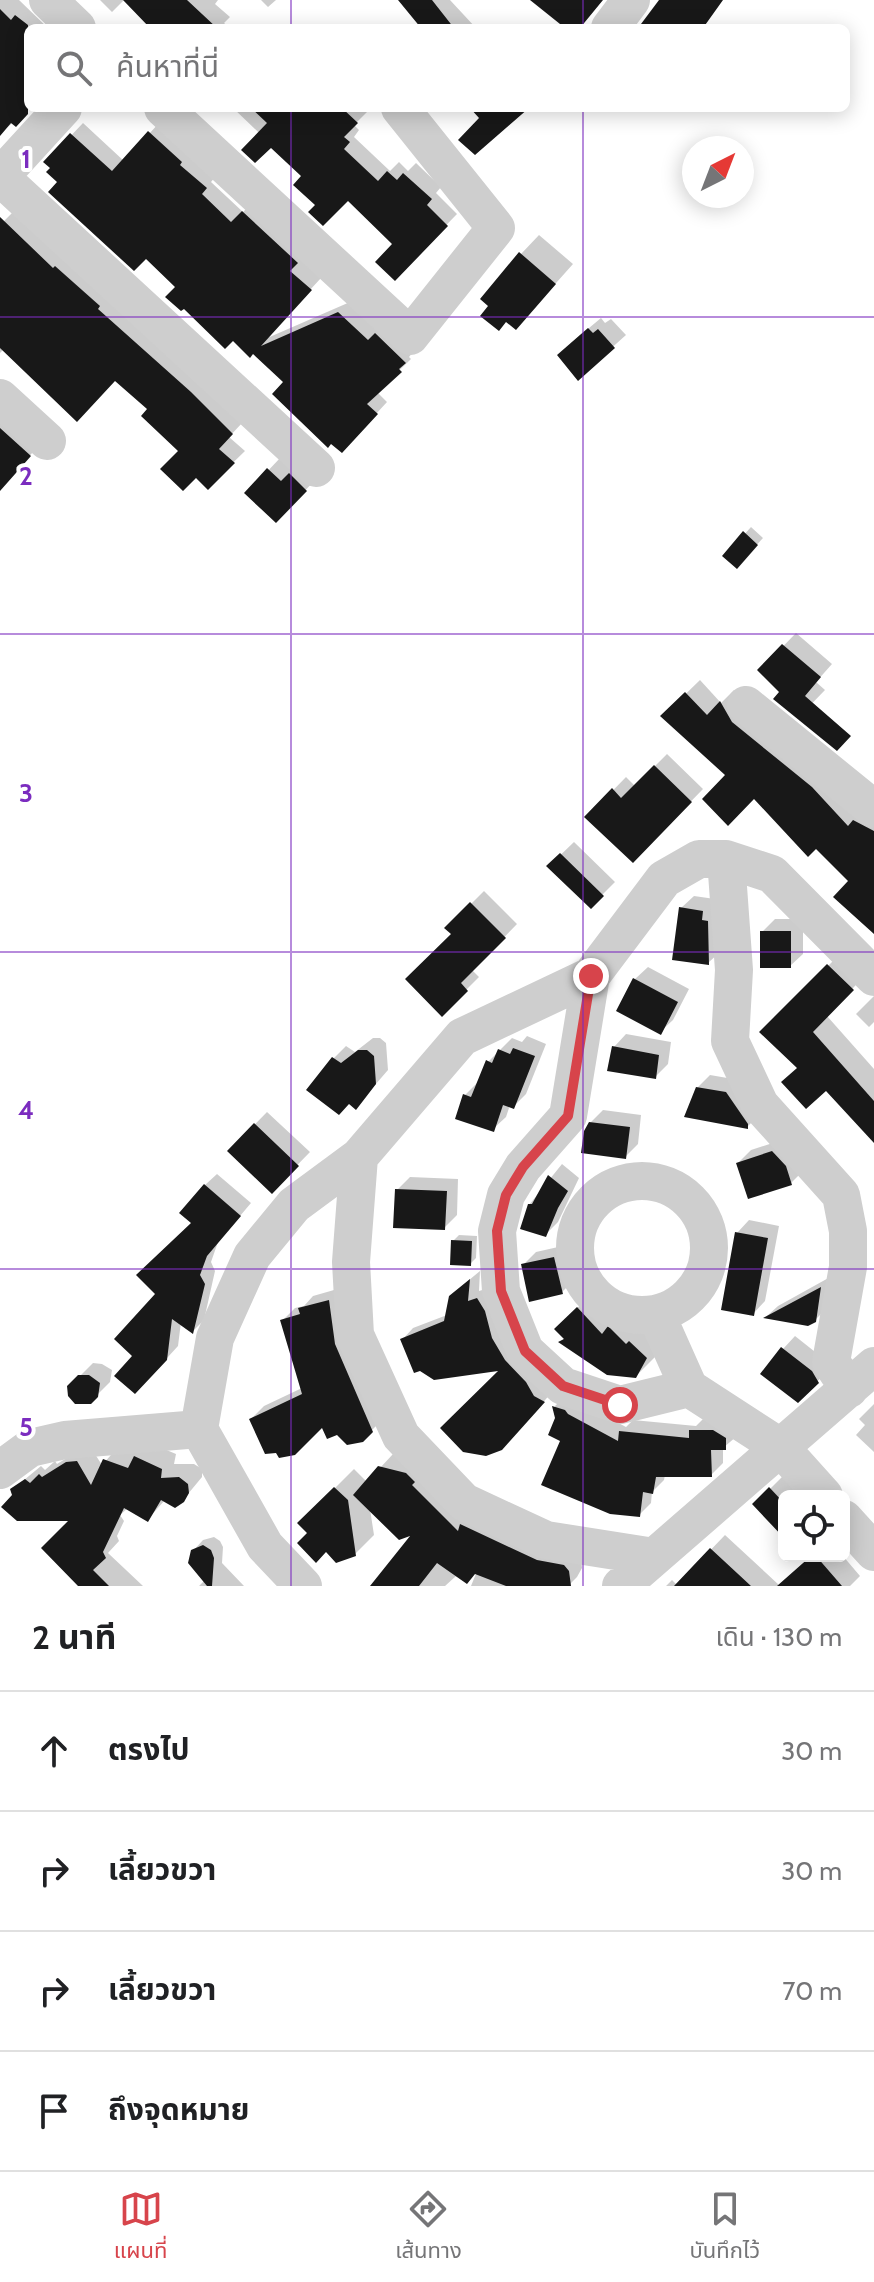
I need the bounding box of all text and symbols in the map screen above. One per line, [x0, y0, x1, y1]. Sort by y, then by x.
search box [24, 24, 850, 112]
icon: search [52, 46, 96, 90]
text: ค้นหาที่นี่ [116, 48, 219, 85]
north arrow [682, 136, 754, 208]
text: 1 [21, 143, 31, 175]
text: 2 [19, 460, 33, 492]
text: 3 [19, 777, 33, 809]
route end [573, 958, 609, 994]
text: 4 [18, 1094, 34, 1126]
route start [602, 1387, 638, 1423]
text: 5 [19, 1411, 33, 1443]
map controls [778, 1490, 850, 1562]
button: locate [778, 1490, 850, 1562]
text: 2 นาที [32, 1616, 116, 1658]
text: เดิน · 130 m [715, 1621, 842, 1653]
icon: ahead [32, 1729, 76, 1773]
text: ตรงไป [108, 1731, 190, 1768]
text: 30 m [781, 1735, 842, 1767]
icon: right [32, 1849, 76, 1893]
text: เลี้ยวขวา [108, 1851, 216, 1888]
text: 30 m [781, 1855, 842, 1887]
icon: right [32, 1969, 76, 2013]
text: เลี้ยวขวา [108, 1971, 216, 2008]
text: 70 m [782, 1975, 842, 2007]
icon: arrive [32, 2089, 76, 2133]
text: ถึงจุดหมาย [108, 2091, 249, 2128]
tab: แผนที่ [114, 2187, 168, 2268]
tab: เส้นทาง [395, 2187, 462, 2268]
tab: บันทึกไว้ [689, 2187, 760, 2268]

